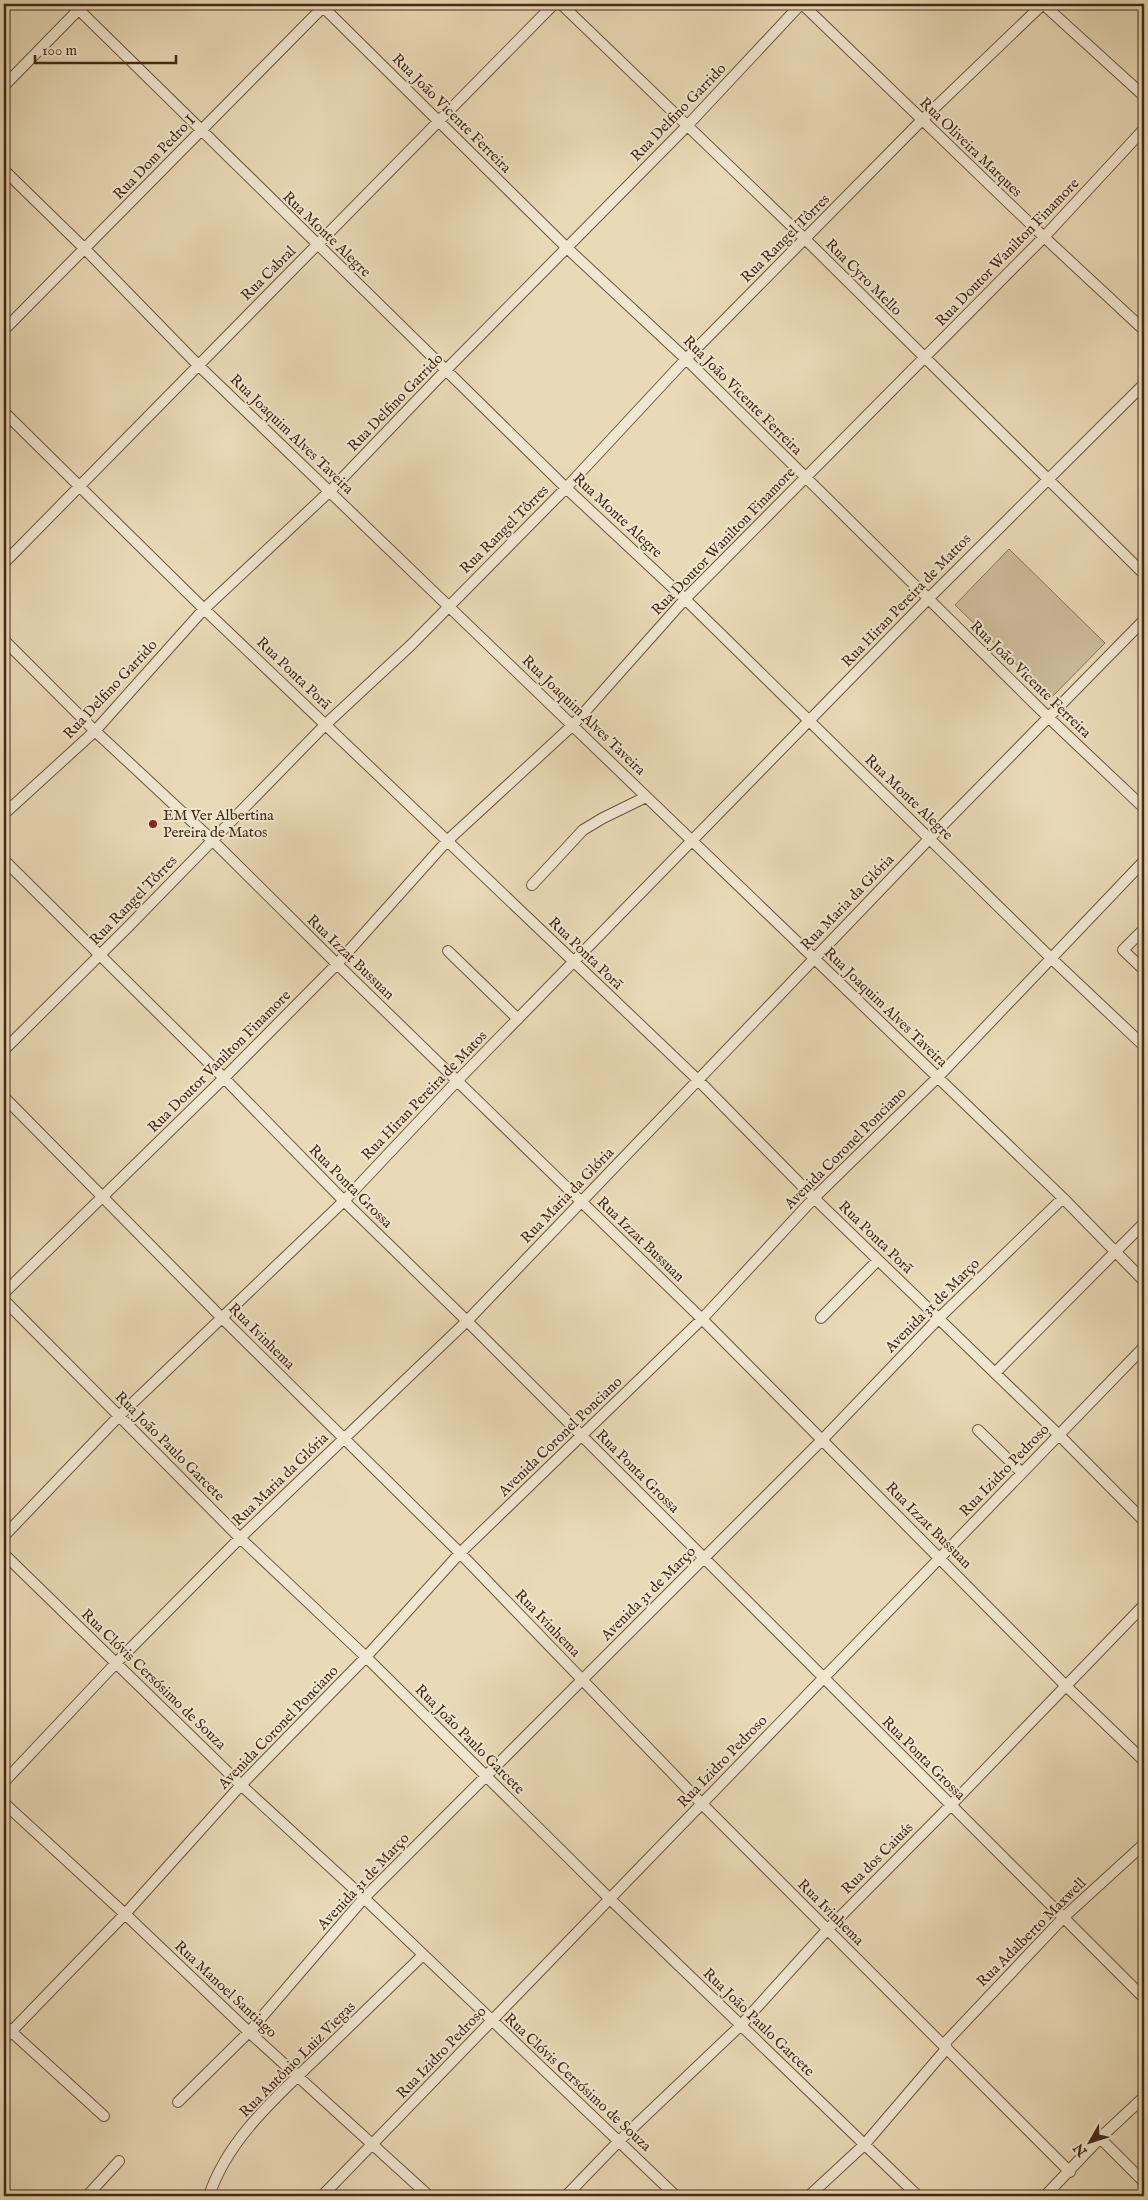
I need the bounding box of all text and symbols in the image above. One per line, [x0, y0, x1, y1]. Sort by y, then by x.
scale bar [35, 32, 176, 64]
text: 100 m [42, 41, 78, 60]
street label: Rua João Vicente Ferreira [388, 50, 516, 177]
street label: Rua Delfino Garrido [627, 59, 730, 166]
street label: Rua Oliveira Marques [915, 93, 1026, 201]
street label: Rua Dom Pedro I [109, 111, 200, 204]
street label: Rua Doutor Wanilton Finamore [931, 174, 1083, 331]
street label: Rua Monte Alegre [278, 187, 375, 281]
street label: Rua Rangel Tôrres [737, 190, 834, 287]
street label: Rua Cyro Mello [821, 235, 906, 320]
street label: Rua Cabral [237, 241, 300, 305]
street label: Rua João Vicente Ferreira [679, 332, 807, 459]
street label: Rua Delfino Garrido [344, 349, 447, 456]
street label: Rua Joaquim Alves Taveira [226, 370, 358, 499]
street label: Rua Doutor Wanilton Finamore [647, 463, 799, 620]
street label: Rua Monte Alegre [569, 469, 667, 562]
street label: Rua Rangel Tôrres [456, 481, 553, 578]
street label: Rua Hiran Pereira de Mattos [838, 530, 975, 671]
street label: Rua João Vicente Ferreira [966, 617, 1096, 742]
street label: Rua Ponta Porã [252, 633, 335, 714]
street label: Rua Delfino Garrido [59, 636, 161, 743]
street label: Rua Joaquim Alves Taveira [518, 651, 650, 780]
street label: Rua Monte Alegre [860, 750, 957, 844]
place label: EM Ver Albertina Pereira de Matos [163, 806, 274, 842]
marker: EM Ver Albertina Pereira de Matos [147, 818, 159, 830]
street label: Rua Maria da Glória [797, 850, 898, 954]
street label: Rua Rangel Tôrres [85, 851, 181, 949]
street label: Rua Izzat Bussuan [303, 911, 398, 1004]
street label: Rua Ponta Porã [544, 913, 627, 994]
street label: Rua Joaquim Alves Taveira [820, 943, 952, 1072]
street label: Rua Doutor Vanilton Finamore [144, 986, 295, 1137]
street label: Rua Hiran Pereira de Matos [357, 1026, 491, 1164]
street label: Avenida Coronel Ponciano [780, 1083, 910, 1214]
street label: Rua Ponta Grossa [305, 1141, 397, 1233]
street label: Rua Maria da Glória [517, 1143, 618, 1247]
street label: Rua Izzat Bussuan [593, 1193, 688, 1286]
street label: Rua Ponta Porã [834, 1197, 917, 1278]
street label: Avenida 31 de Março [880, 1254, 984, 1357]
street label: Rua Ivinhema [224, 1299, 299, 1374]
street label: Avenida Coronel Ponciano [494, 1372, 626, 1501]
street label: Rua João Paulo Garcete [111, 1387, 229, 1505]
street label: Rua Izidro Pedroso [955, 1420, 1053, 1521]
street label: Rua Ponta Grossa [592, 1426, 684, 1518]
street label: Rua Maria da Glória [228, 1428, 333, 1530]
street label: Rua Izzat Bussuan [881, 1478, 976, 1573]
street label: Avenida 31 de Março [596, 1542, 700, 1645]
street label: Rua Ivinhema [511, 1586, 585, 1661]
street label: Rua Clóvis Cersósimo de Souza [77, 1605, 231, 1754]
street label: Avenida Coronel Ponciano [214, 1661, 342, 1794]
street label: Rua João Paulo Garcete [411, 1680, 529, 1798]
street label: Rua Izidro Pedroso [673, 1711, 771, 1812]
street label: Rua Ponta Grossa [878, 1713, 970, 1805]
street label: Rua dos Caiuás [837, 1818, 917, 1898]
street label: Avenida 31 de Março [313, 1829, 413, 1935]
street label: Rua Adalberto Maxwell [973, 1873, 1091, 1991]
street label: Rua Ivinhema [793, 1875, 868, 1950]
street label: Rua Manoel Santiago [170, 1937, 281, 2042]
street label: Rua João Paulo Garcete [699, 1964, 819, 2081]
street label: Rua Antônio Luiz Viegas [235, 1997, 359, 2121]
street label: Rua Izidro Pedroso [392, 2002, 490, 2103]
street label: Rua Clóvis Cersósimo de Souza [500, 2009, 656, 2156]
north arrow [1066, 2118, 1116, 2168]
text: N [1070, 2139, 1092, 2161]

